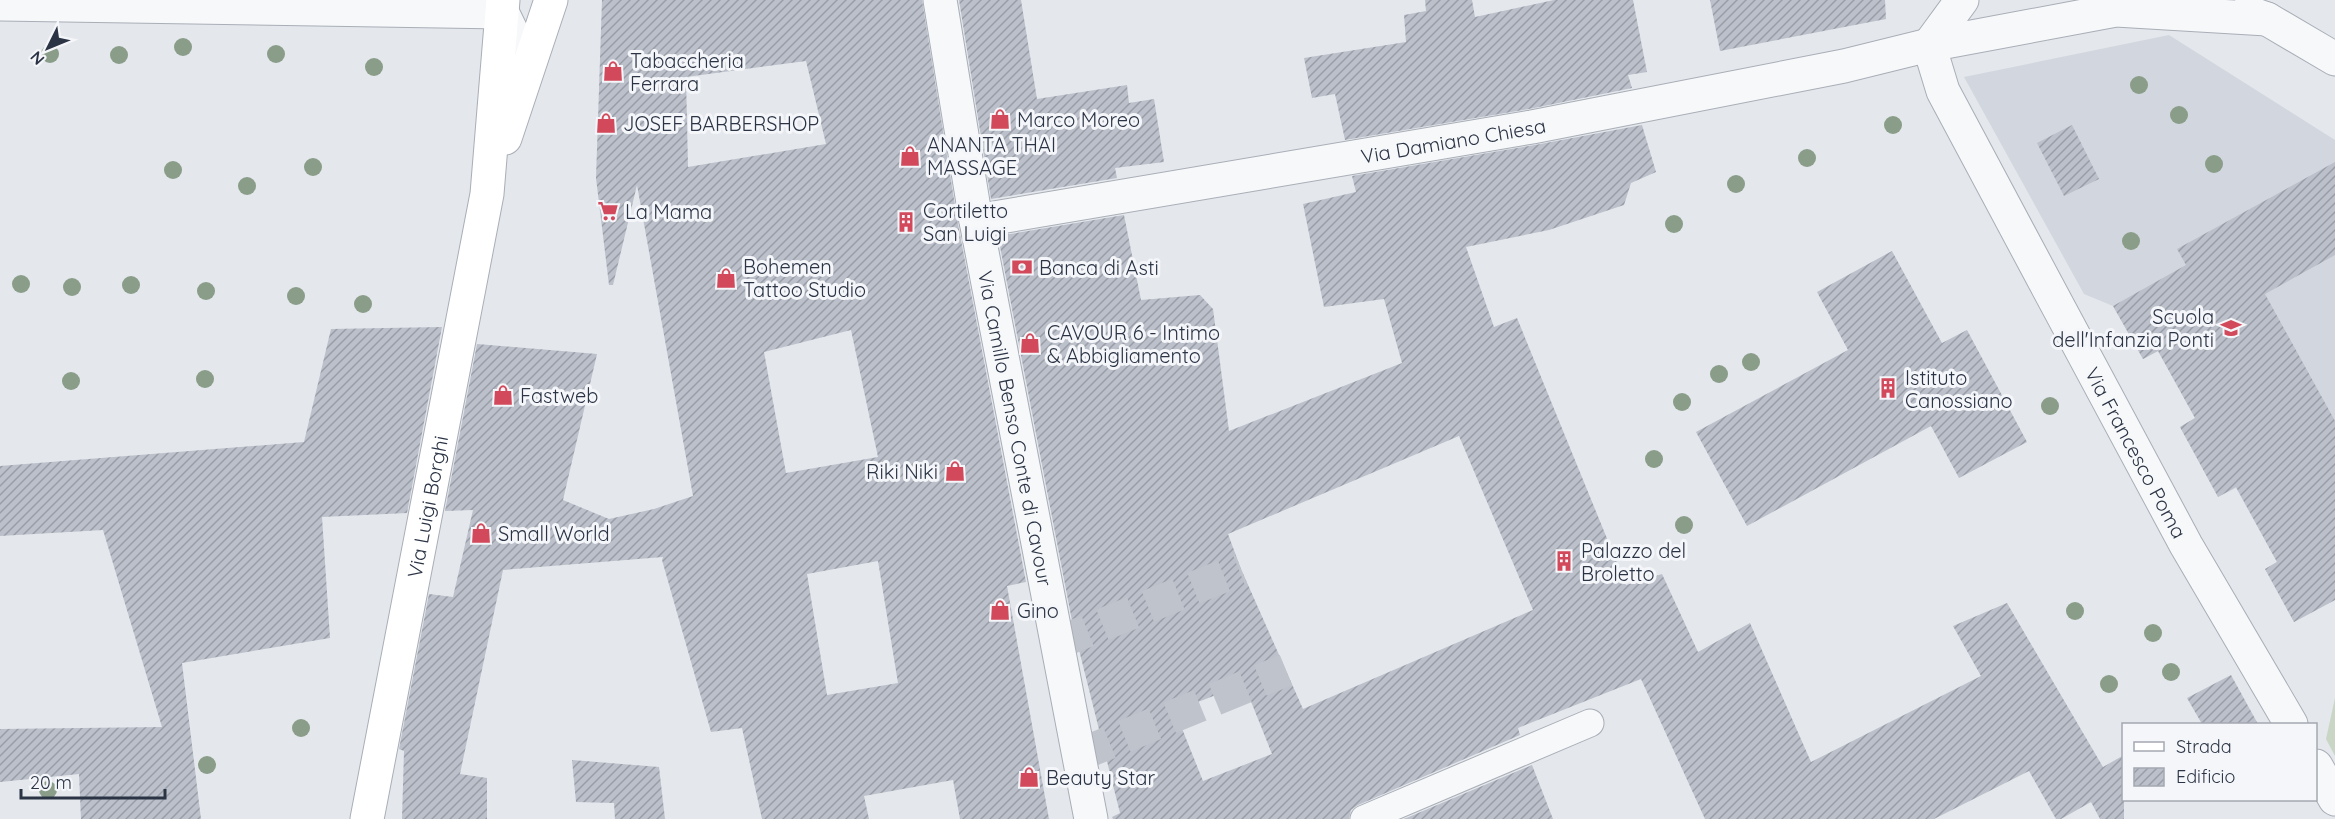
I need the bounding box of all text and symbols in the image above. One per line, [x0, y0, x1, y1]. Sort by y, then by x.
north arrow [18, 18, 78, 78]
text: N [26, 47, 48, 69]
place label: Tabaccheria Ferrara [630, 48, 744, 96]
shop icon: Tabaccheria Ferrara [601, 59, 625, 83]
shop icon: Marco Moreo [988, 107, 1012, 131]
place label: Marco Moreo [1017, 107, 1140, 132]
shop icon: JOSEF BARBERSHOP [594, 111, 618, 135]
place label: JOSEF BARBERSHOP [623, 111, 819, 136]
street label: Via Damiano Chiesa [1359, 112, 1548, 168]
place label: ANANTA THAI MASSAGE [927, 132, 1056, 180]
shop icon: ANANTA THAI MASSAGE [898, 144, 922, 168]
place label: Cortiletto San Luigi [923, 198, 1008, 246]
supermarket icon: La Mama [596, 199, 620, 223]
place label: La Mama [625, 199, 712, 224]
building icon: Cortiletto San Luigi [894, 210, 918, 234]
place label: Bohemen Tattoo Studio [743, 254, 866, 302]
bank icon: Banca di Asti [1010, 255, 1034, 279]
place label: Banca di Asti [1039, 255, 1159, 280]
shop icon: Bohemen Tattoo Studio [714, 266, 738, 290]
street label: Via Camillo Benso Conte di Cavour [973, 268, 1059, 589]
place label: Scuola dell'Infanzia Ponti [2052, 304, 2214, 352]
school or university icon: Scuola dell'Infanzia Ponti [2219, 316, 2243, 340]
place label: CAVOUR 6 - Intimo & Abbigliamento [1047, 320, 1220, 368]
shop icon: CAVOUR 6 - Intimo & Abbigliamento [1018, 331, 1042, 355]
street label: Via Francesco Poma [2080, 362, 2192, 542]
place label: Istituto Canossiano [1905, 365, 2013, 413]
building icon: Istituto Canossiano [1876, 376, 1900, 400]
shop icon: Fastweb [491, 383, 515, 407]
place label: Fastweb [520, 383, 598, 408]
street label: Via Luigi Borghi [401, 433, 453, 580]
place label: Riki Niki [866, 459, 938, 484]
shop icon: Riki Niki [943, 459, 967, 483]
shop icon: Small World [469, 521, 493, 545]
place label: Small World [498, 521, 610, 546]
place label: Palazzo del Broletto [1581, 538, 1686, 586]
building icon: Palazzo del Broletto [1552, 549, 1576, 573]
shop icon: Gino [988, 598, 1012, 622]
place label: Gino [1017, 598, 1059, 623]
legend [2122, 723, 2317, 801]
text: Strada [2176, 735, 2232, 758]
scale bar [21, 762, 165, 800]
shop icon: Beauty Star [1017, 765, 1041, 789]
place label: Beauty Star [1046, 765, 1155, 790]
text: Edificio [2176, 765, 2235, 788]
text: 20 m [30, 771, 72, 794]

